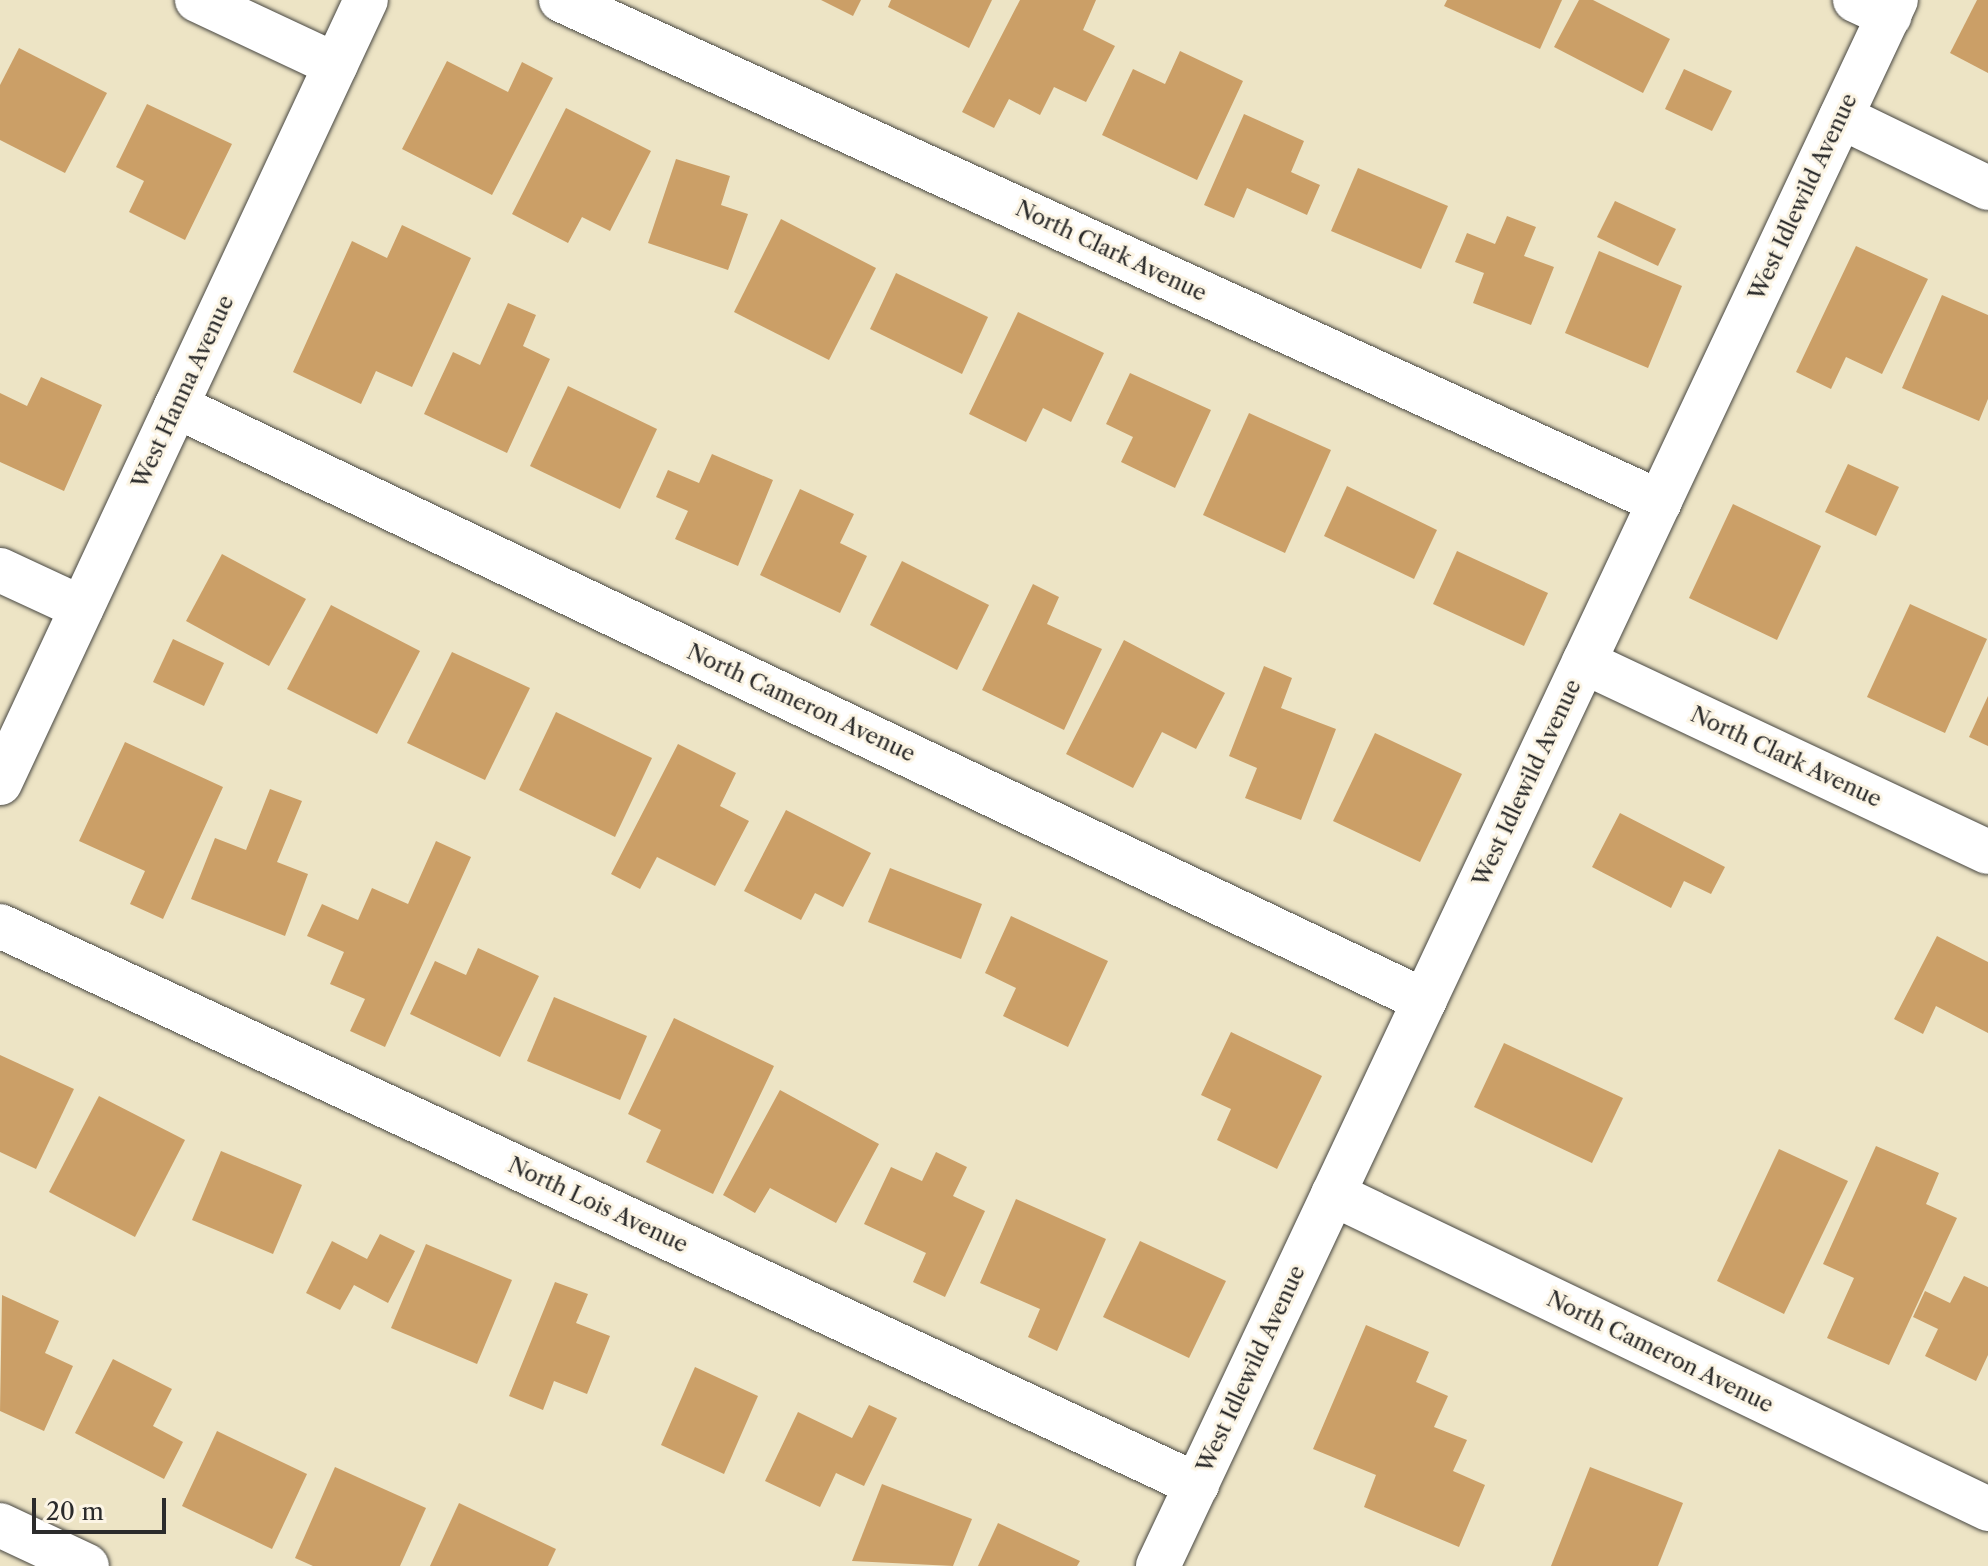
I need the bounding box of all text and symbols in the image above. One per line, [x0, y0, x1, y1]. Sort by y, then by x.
street label: West Idlewild Avenue [1743, 89, 1863, 305]
street label: North Clark Avenue [1011, 195, 1211, 307]
street label: West Hanna Avenue [126, 291, 240, 493]
street label: North Cameron Avenue [682, 638, 920, 768]
street label: West Idlewild Avenue [1467, 675, 1587, 891]
street label: North Clark Avenue [1686, 701, 1886, 813]
street label: North Lois Avenue [504, 1152, 692, 1258]
street label: West Idlewild Avenue [1191, 1261, 1311, 1477]
street label: North Cameron Avenue [1542, 1285, 1778, 1419]
scale bar [36, 1482, 170, 1532]
text: 20 m [46, 1497, 104, 1526]

